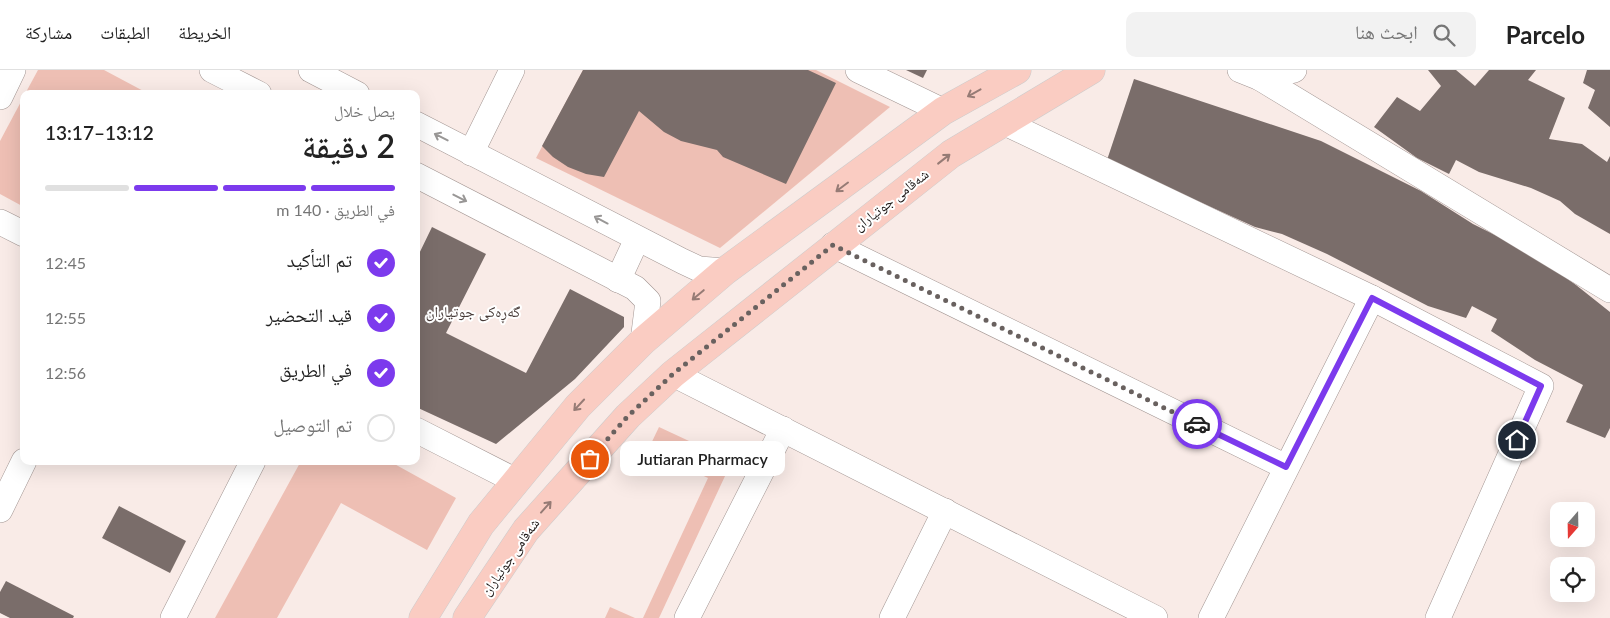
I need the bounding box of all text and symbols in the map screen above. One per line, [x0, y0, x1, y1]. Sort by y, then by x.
search box [1126, 12, 1476, 57]
text: ابحث هنا [1355, 20, 1418, 43]
text: Parcelo [1506, 20, 1585, 49]
text: مشاركة [25, 21, 72, 43]
text: الطبقات [100, 21, 150, 43]
text: الخريطة [178, 21, 231, 43]
icon: search [1430, 21, 1458, 49]
one-way arrow [967, 89, 982, 99]
text: يصل خلال [334, 101, 395, 120]
text: 13:12–13:17 [45, 121, 154, 144]
text: 2 دقيقة [302, 126, 395, 165]
one-way arrow [434, 132, 449, 141]
one-way arrow [937, 154, 951, 164]
street label: شەقامی جوتیاران [850, 165, 932, 235]
one-way arrow [835, 182, 849, 192]
one-way arrow [452, 193, 467, 203]
text: في الطريق · 140 m [276, 200, 395, 219]
one-way arrow [594, 215, 609, 224]
text: تم التأكيد [287, 248, 352, 271]
icon: check [367, 249, 395, 277]
text: 12:45 [45, 253, 86, 272]
one-way arrow [691, 289, 704, 301]
district label: گەڕەکی جوتیاران [426, 302, 521, 324]
text: قيد التحضير [266, 303, 352, 326]
icon: check [367, 304, 395, 332]
text: 12:55 [45, 308, 86, 327]
text: في الطريق [279, 358, 352, 381]
icon: check [367, 359, 395, 387]
text: 12:56 [45, 363, 86, 382]
one-way arrow [573, 399, 585, 412]
courier [1172, 399, 1222, 449]
icon: car [1183, 410, 1211, 438]
text: تم التوصيل [273, 413, 352, 436]
pin [1496, 419, 1538, 461]
icon: home [1503, 426, 1531, 454]
pin [569, 438, 611, 480]
callout: Jutiaran Pharmacy [620, 442, 785, 476]
icon: bag [576, 445, 604, 473]
text: Jutiaran Pharmacy [637, 449, 768, 468]
one-way arrow [541, 501, 552, 514]
north arrow [1550, 502, 1595, 548]
map controls [1550, 502, 1595, 602]
street label: شەقامی جوتیاران [477, 515, 543, 599]
button: locate [1550, 557, 1595, 602]

